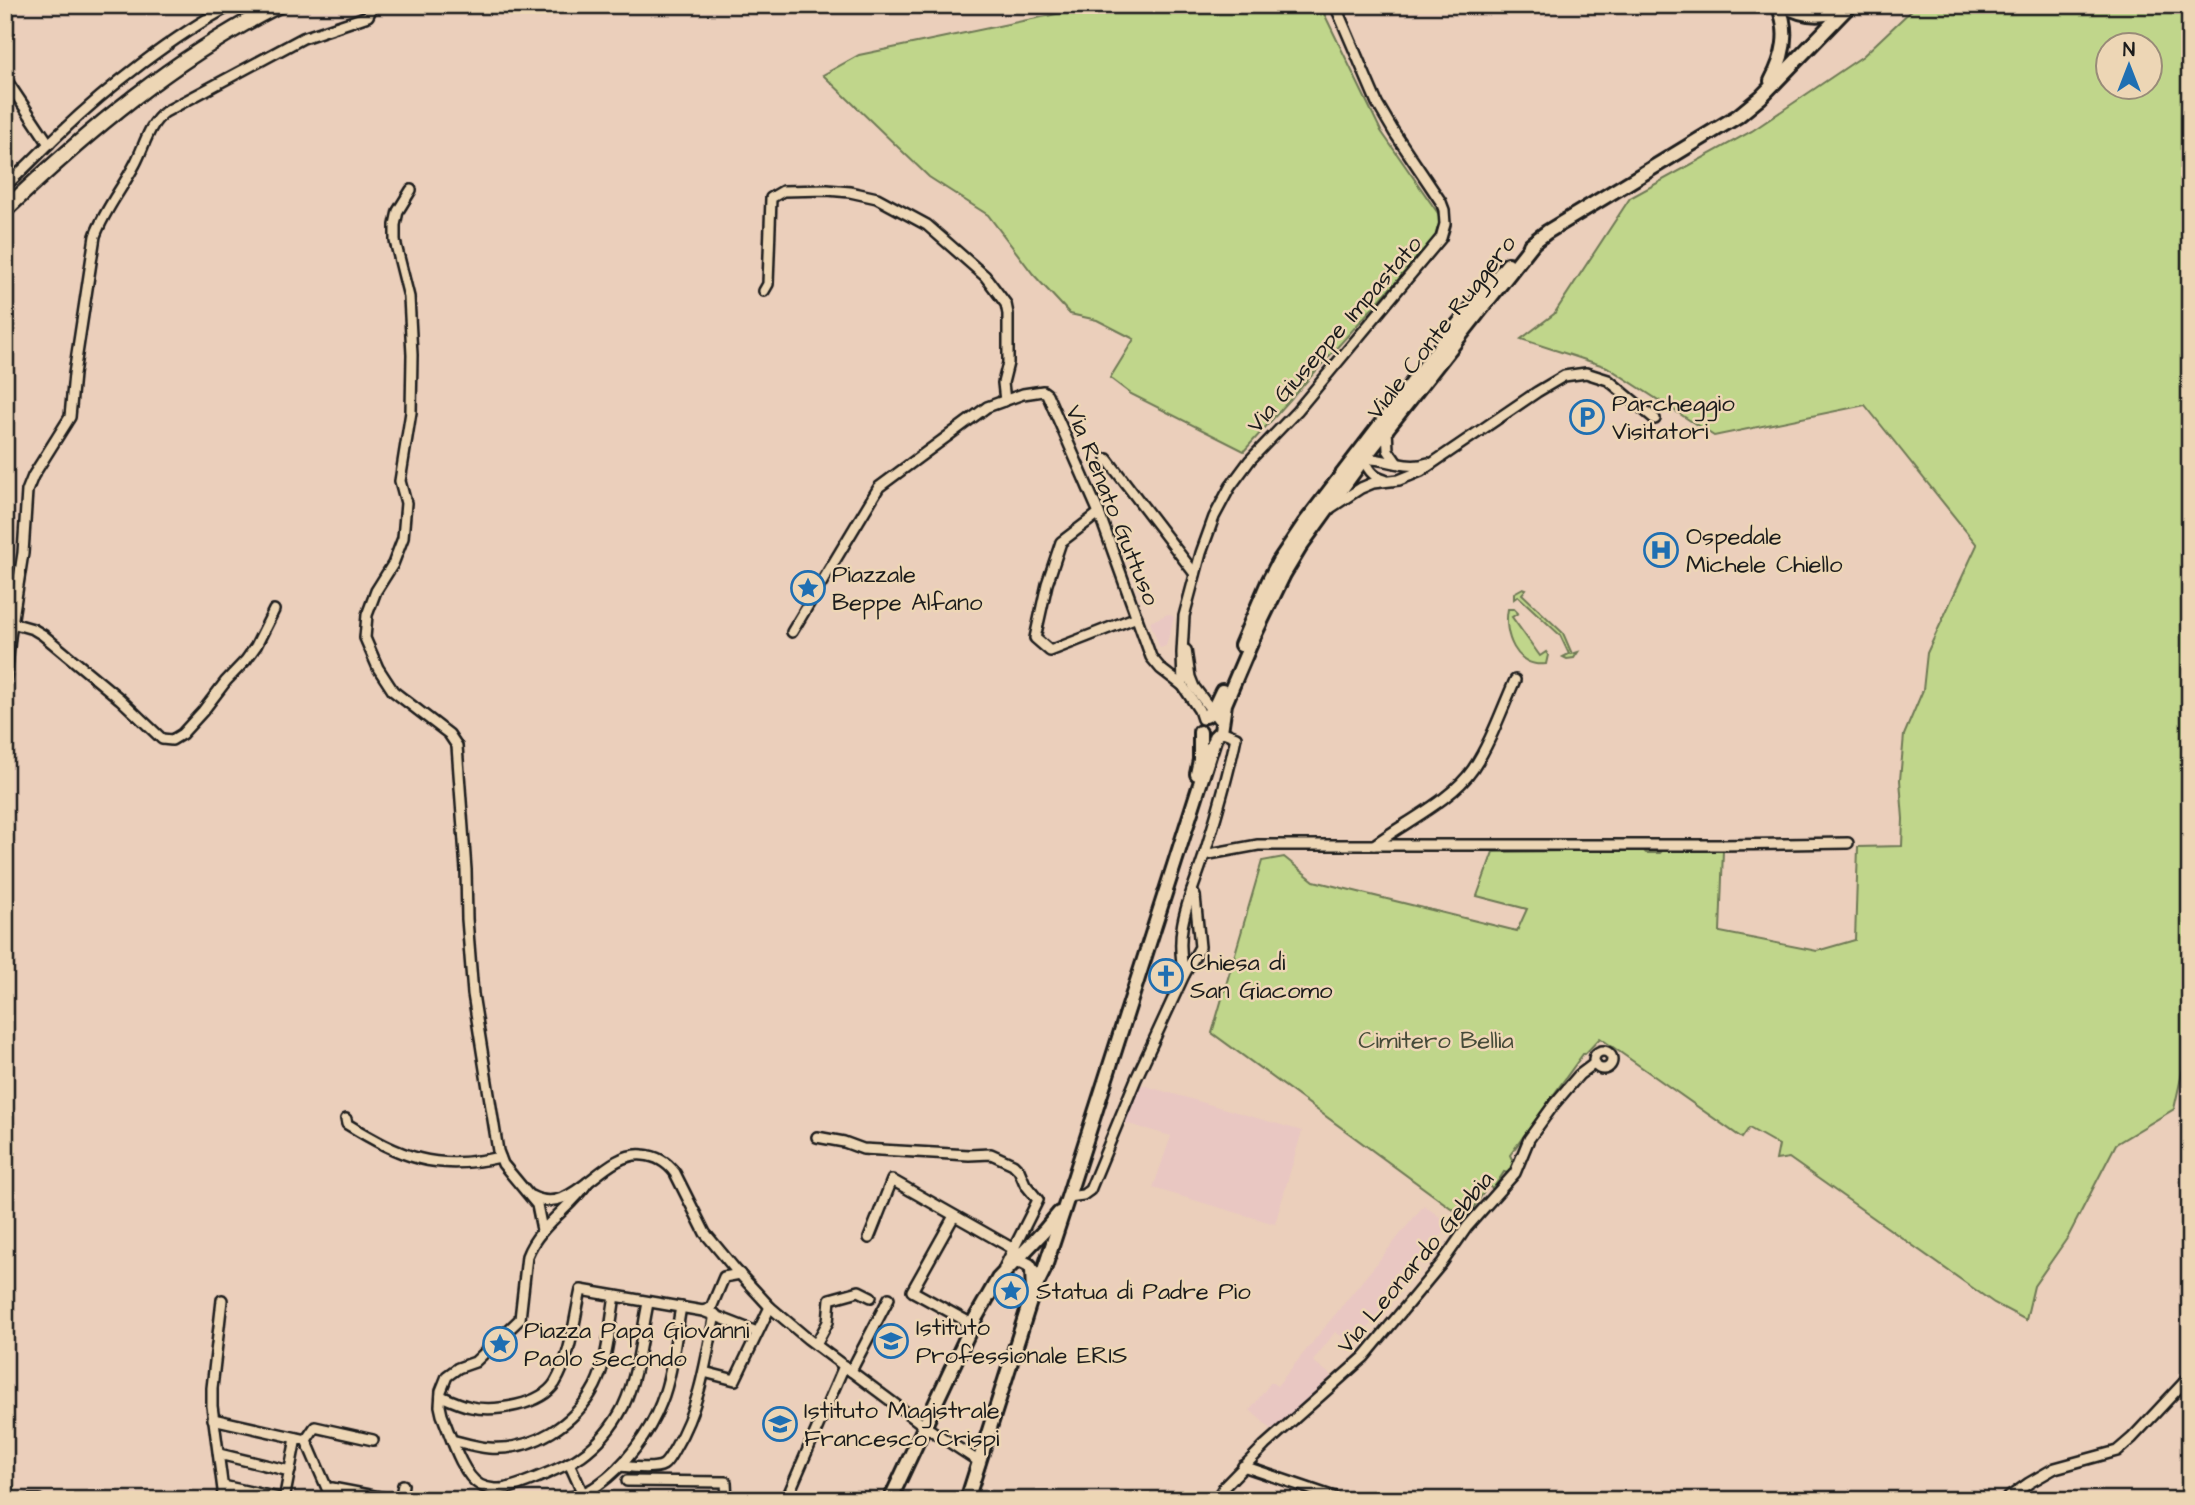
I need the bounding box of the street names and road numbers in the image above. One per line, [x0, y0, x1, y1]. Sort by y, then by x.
street label: Via Giuseppe Impastato [1239, 228, 1431, 441]
street label: Viale Conte Ruggero [1359, 228, 1526, 428]
street label: Via Renato Guttuso [1056, 400, 1168, 611]
street label: Via Leonardo Gebbia [1329, 1164, 1502, 1361]

